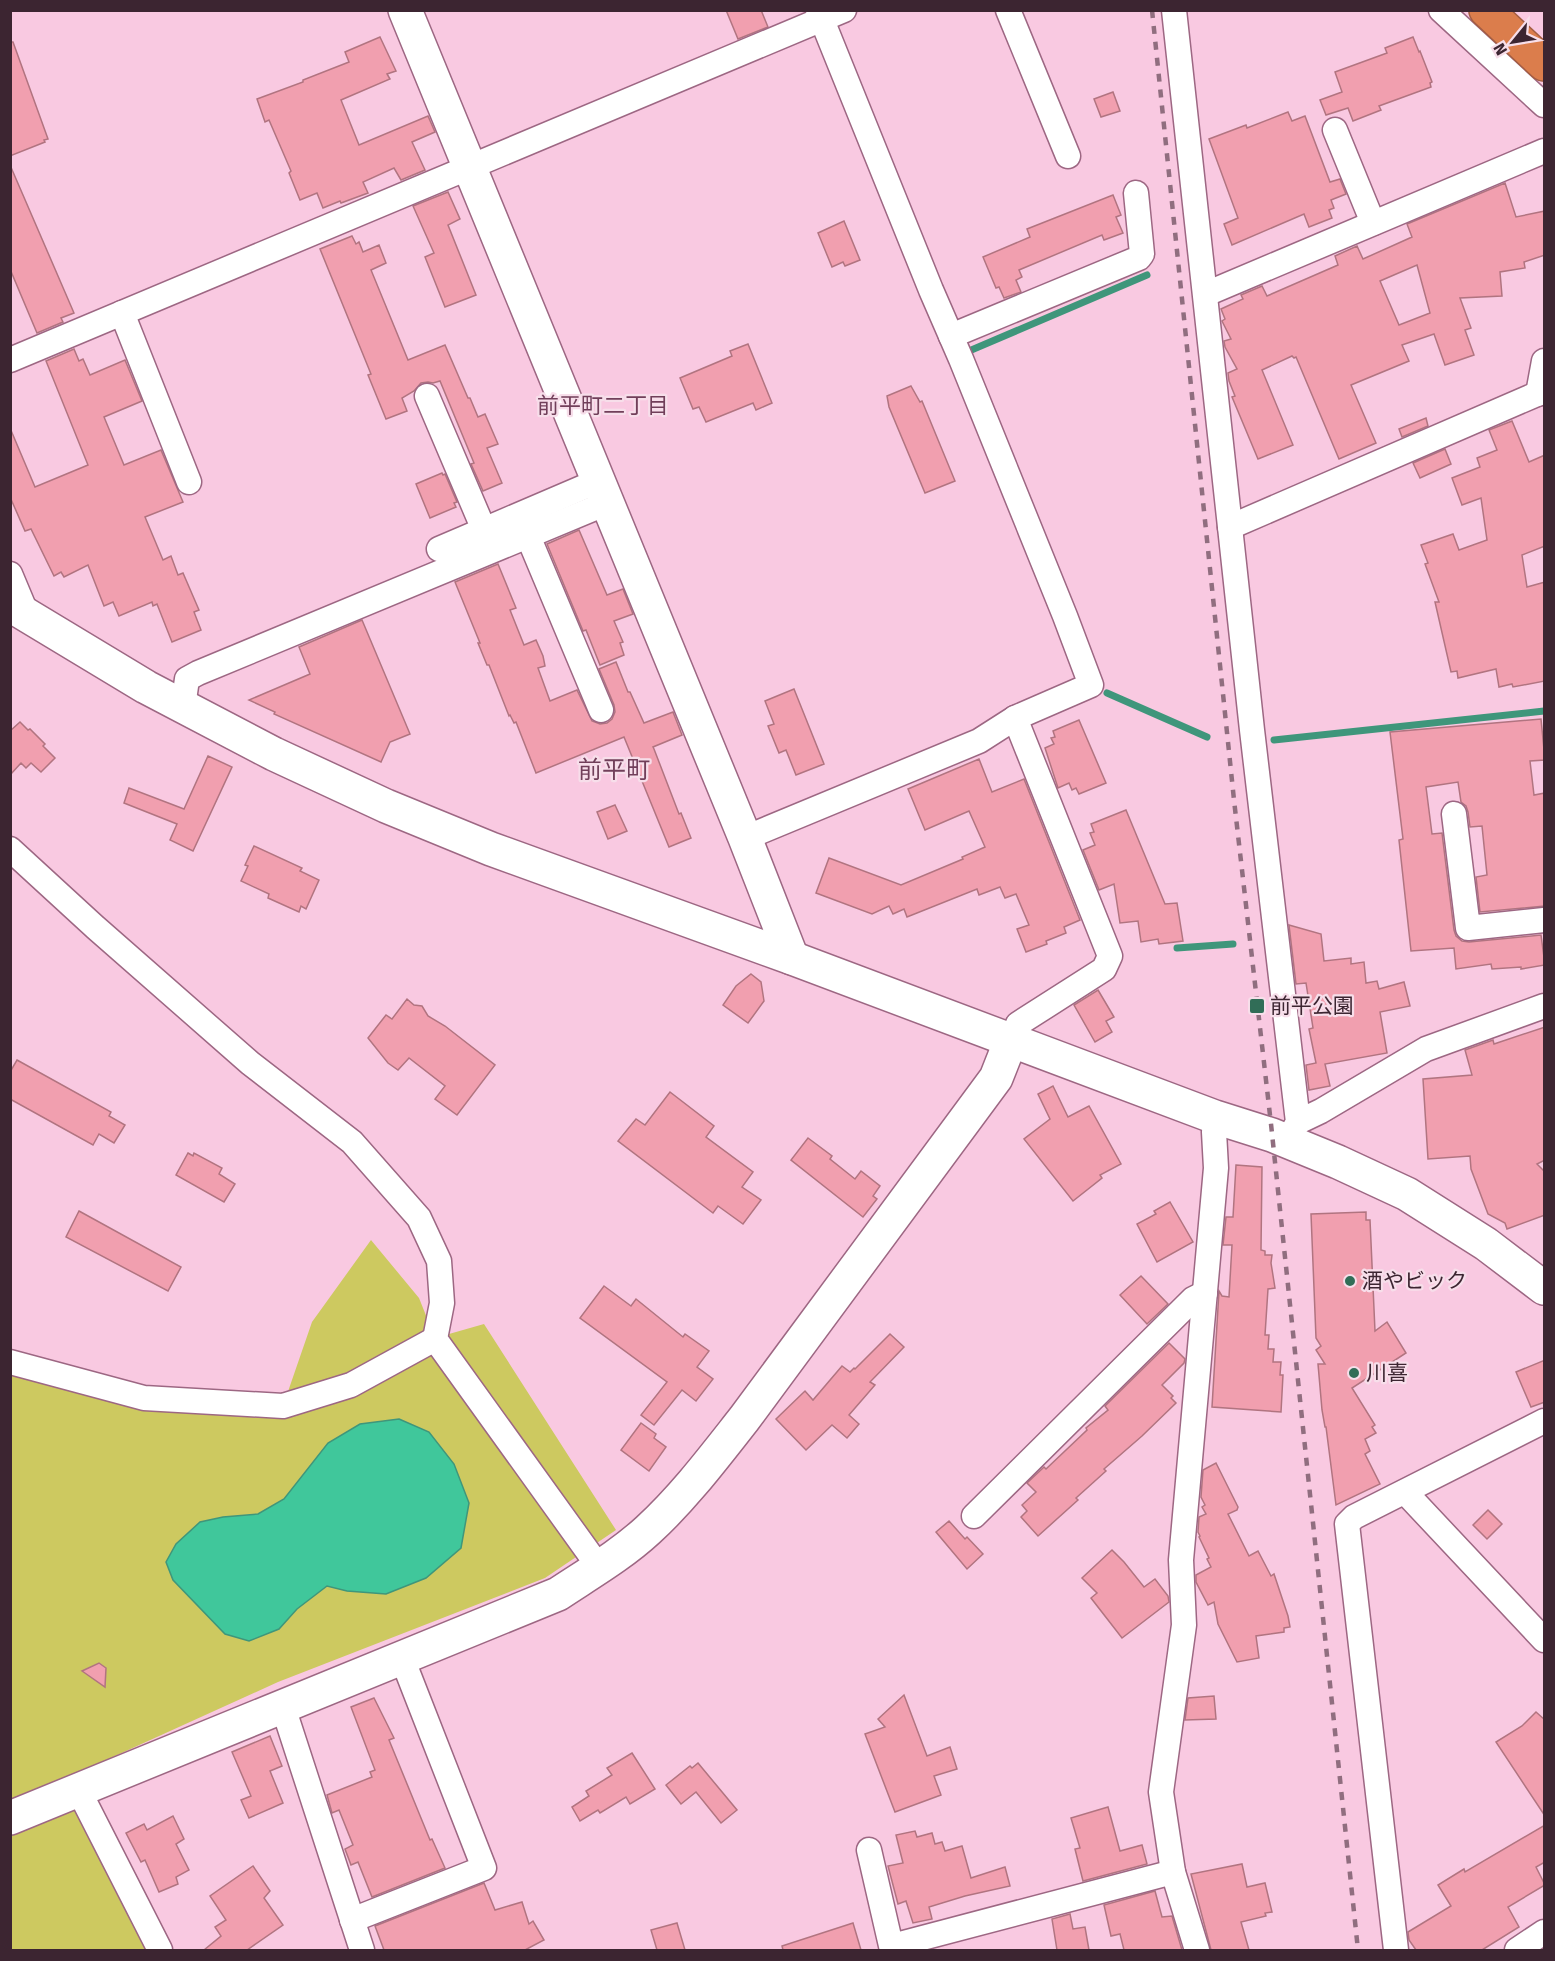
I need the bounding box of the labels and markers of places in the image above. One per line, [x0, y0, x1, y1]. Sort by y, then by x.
place label: 前平公園 [1270, 993, 1354, 1019]
marker: 前平公園 [1248, 997, 1266, 1015]
place label: 酒やビック [1362, 1268, 1467, 1294]
marker: 酒やビック [1343, 1274, 1357, 1288]
place label: 川喜 [1366, 1360, 1408, 1386]
marker: 川喜 [1347, 1366, 1361, 1380]

